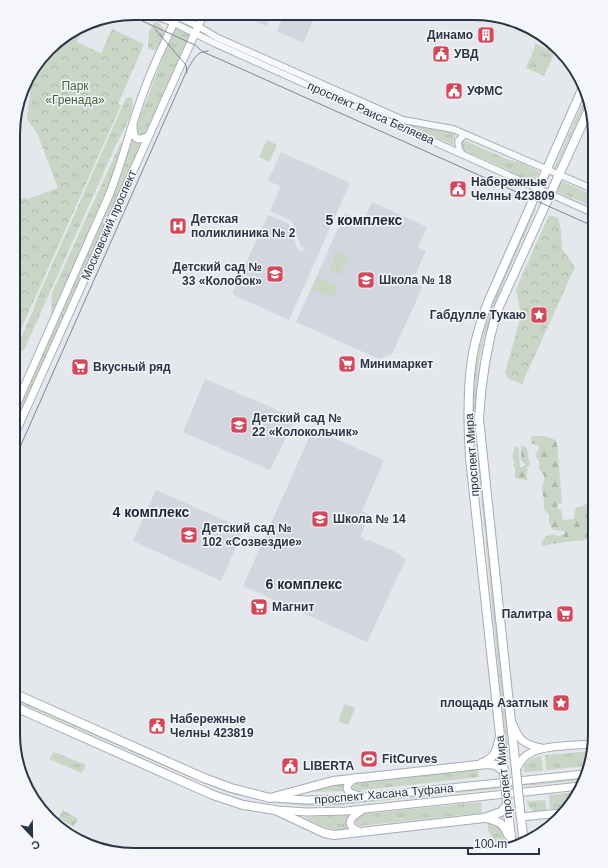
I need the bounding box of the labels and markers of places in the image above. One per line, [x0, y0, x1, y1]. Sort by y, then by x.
building icon: Динамо [476, 25, 496, 45]
place label: Динамо [427, 28, 473, 42]
public building icon: УВД [431, 44, 451, 64]
place label: УВД [454, 47, 479, 61]
public building icon: УФМС [444, 81, 464, 101]
place label: УФМС [467, 84, 503, 98]
place label: Набережные Челны 423809 [471, 175, 555, 203]
public building icon: Набережные Челны 423809 [448, 179, 468, 199]
place label: Детская поликлиника № 2 [191, 212, 296, 240]
hospital icon: Детская поликлиника № 2 [168, 216, 188, 236]
place label: Детский сад № 33 «Колобок» [172, 260, 262, 288]
school or university icon: Детский сад № 33 «Колобок» [265, 264, 285, 284]
school or university icon: Школа № 18 [356, 270, 376, 290]
place label: Школа № 18 [379, 273, 452, 287]
place icon: Габдулле Тукаю [529, 305, 549, 325]
place label: Габдулле Тукаю [430, 308, 526, 322]
supermarket icon: Минимаркет [337, 354, 357, 374]
supermarket icon: Вкусный ряд [70, 357, 90, 377]
place label: Минимаркет [360, 357, 433, 371]
place label: Вкусный ряд [93, 360, 171, 374]
place label: Детский сад № 22 «Колокольчик» [252, 411, 359, 439]
school or university icon: Детский сад № 22 «Колокольчик» [229, 415, 249, 435]
school or university icon: Школа № 14 [310, 509, 330, 529]
place label: Школа № 14 [333, 512, 406, 526]
place label: Детский сад № 102 «Созвездие» [202, 521, 302, 549]
school or university icon: Детский сад № 102 «Созвездие» [179, 525, 199, 545]
supermarket icon: Магнит [249, 597, 269, 617]
place label: Магнит [272, 600, 314, 614]
supermarket icon: Палитра [555, 604, 575, 624]
place label: Палитра [502, 607, 552, 621]
place icon: площадь Азатлык [551, 693, 571, 713]
place label: площадь Азатлык [440, 696, 549, 710]
place label: Набережные Челны 423819 [170, 712, 254, 740]
public building icon: Набережные Челны 423819 [147, 716, 167, 736]
sports icon: FitCurves [359, 749, 379, 769]
place label: FitCurves [382, 752, 438, 766]
public building icon: LIBERTA [280, 756, 300, 776]
place label: LIBERTA [303, 759, 354, 773]

